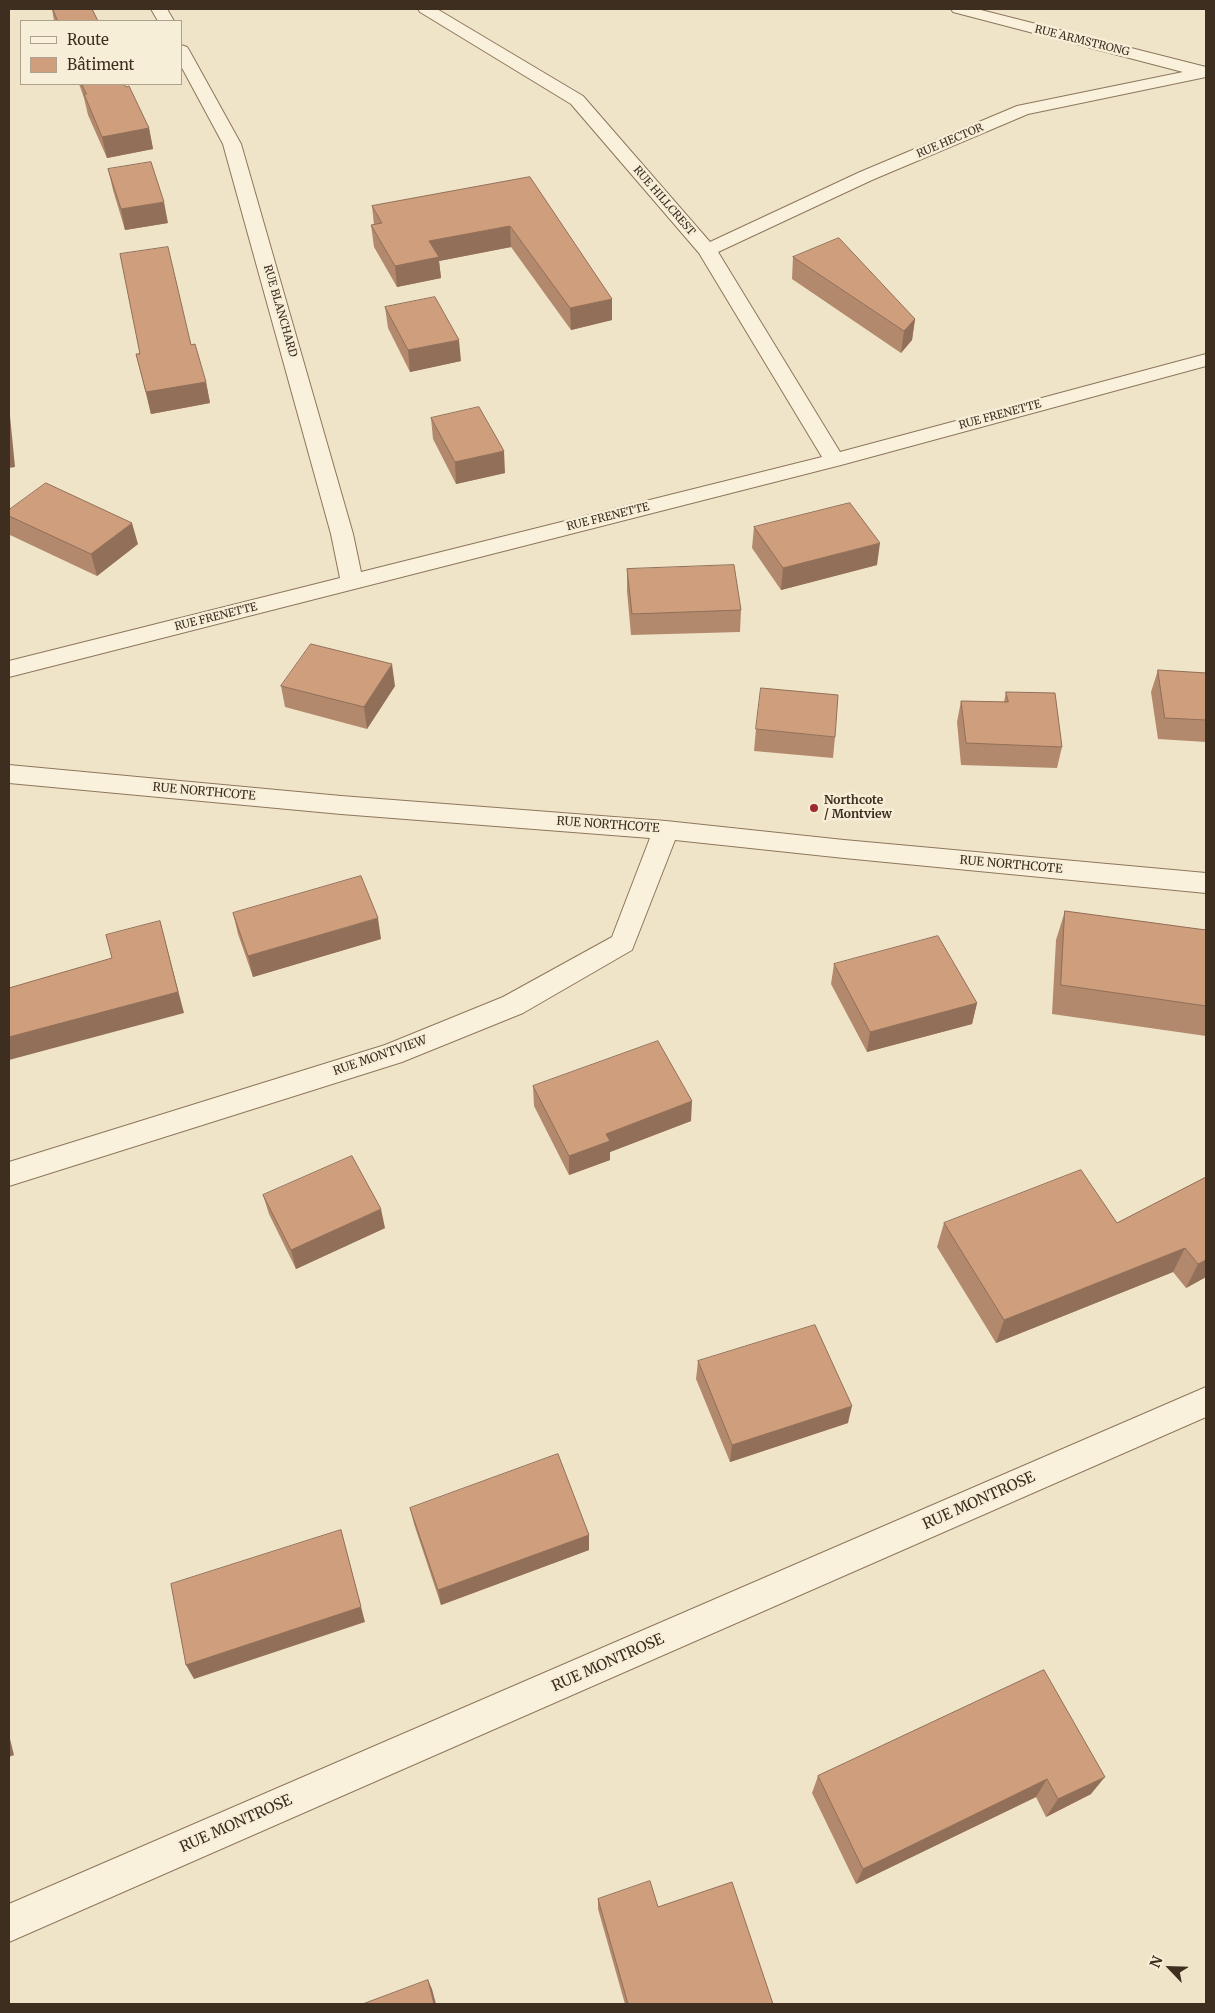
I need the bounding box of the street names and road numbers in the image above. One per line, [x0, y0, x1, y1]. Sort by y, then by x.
street label: RUE ARMSTRONG [1033, 23, 1131, 59]
street label: RUE HECTOR [915, 121, 985, 161]
street label: RUE HILLCREST [630, 164, 698, 238]
street label: RUE BLANCHARD [260, 263, 300, 359]
street label: RUE FRENETTE [957, 398, 1043, 432]
street label: RUE FRENETTE [565, 500, 651, 534]
street label: RUE FRENETTE [173, 600, 259, 634]
street label: RUE NORTHCOTE [152, 780, 256, 804]
street label: RUE NORTHCOTE [556, 814, 660, 836]
street label: RUE NORTHCOTE [959, 853, 1063, 877]
street label: RUE MONTVIEW [331, 1033, 429, 1079]
street label: RUE MONTROSE [920, 1468, 1038, 1534]
street label: RUE MONTROSE [549, 1630, 667, 1696]
street label: RUE MONTROSE [177, 1791, 295, 1857]

